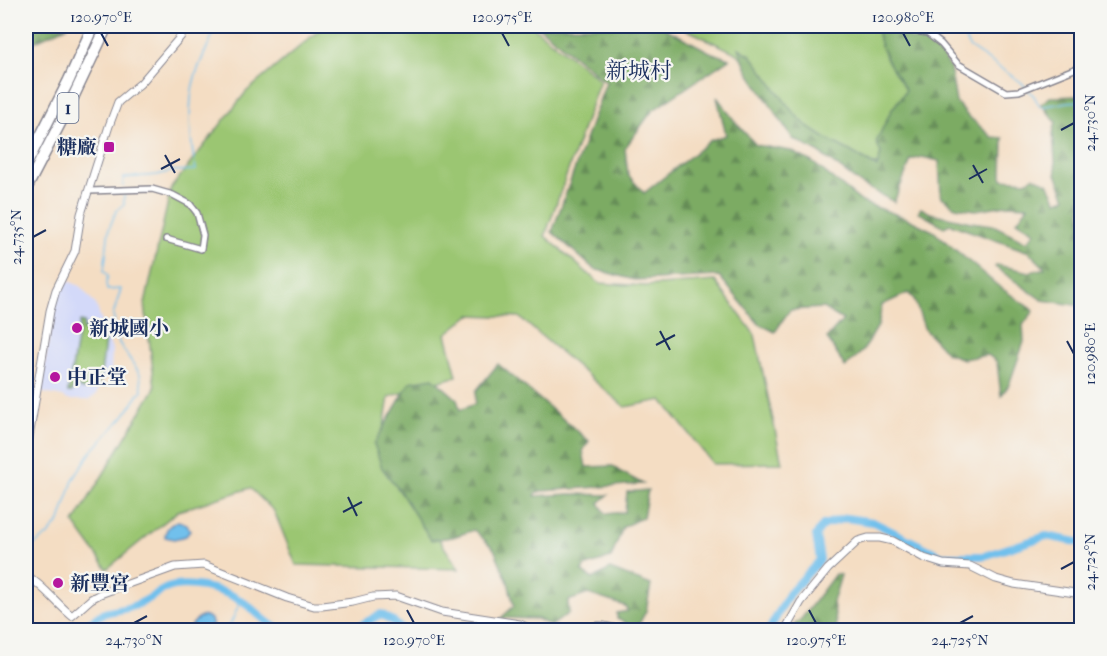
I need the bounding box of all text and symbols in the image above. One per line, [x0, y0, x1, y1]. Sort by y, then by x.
text: 120.970°E [70, 8, 132, 26]
text: 120.975°E [472, 8, 532, 26]
text: 120.980°E [872, 8, 934, 26]
district label: 新城村 [606, 58, 672, 84]
road number: 1 [58, 93, 78, 123]
text: 24.730°N [1081, 94, 1099, 152]
place label: 糖廠 [57, 136, 97, 159]
marker: 糖廠 [102, 140, 116, 154]
text: 24.735°N [7, 209, 25, 265]
place label: 新城國小 [89, 317, 169, 340]
marker: 新城國小 [70, 321, 84, 335]
text: 120.980°E [1081, 323, 1099, 385]
place label: 中正堂 [67, 366, 127, 389]
marker: 中正堂 [48, 370, 62, 384]
text: 24.725°N [1081, 533, 1099, 591]
place label: 新豐宮 [70, 572, 130, 595]
marker: 新豐宮 [51, 576, 65, 590]
text: 24.730°N [105, 631, 163, 649]
text: 120.970°E [383, 631, 445, 649]
text: 120.975°E [786, 631, 846, 649]
text: 24.725°N [931, 631, 989, 649]

